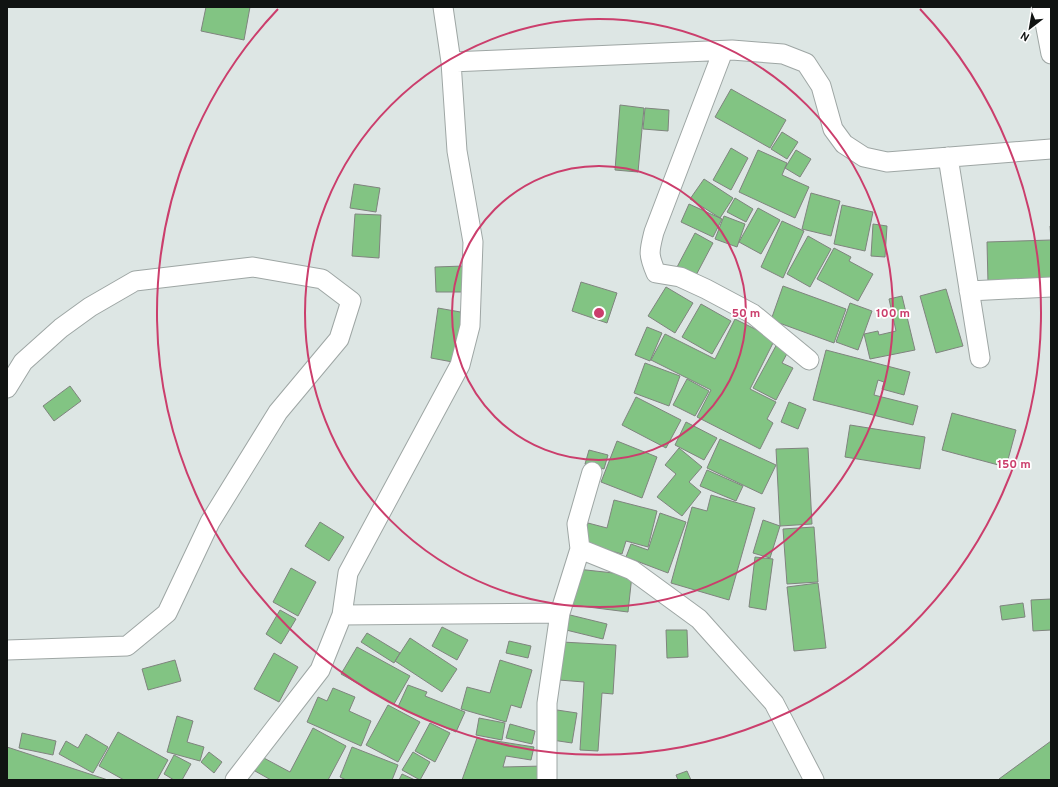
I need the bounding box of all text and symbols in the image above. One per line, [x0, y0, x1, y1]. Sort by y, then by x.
north arrow [1010, 8, 1050, 48]
text: N [1018, 28, 1032, 44]
centre of rings [592, 306, 606, 320]
text: 50 m [732, 306, 760, 322]
text: 100 m [876, 306, 910, 322]
text: 150 m [997, 457, 1031, 473]

